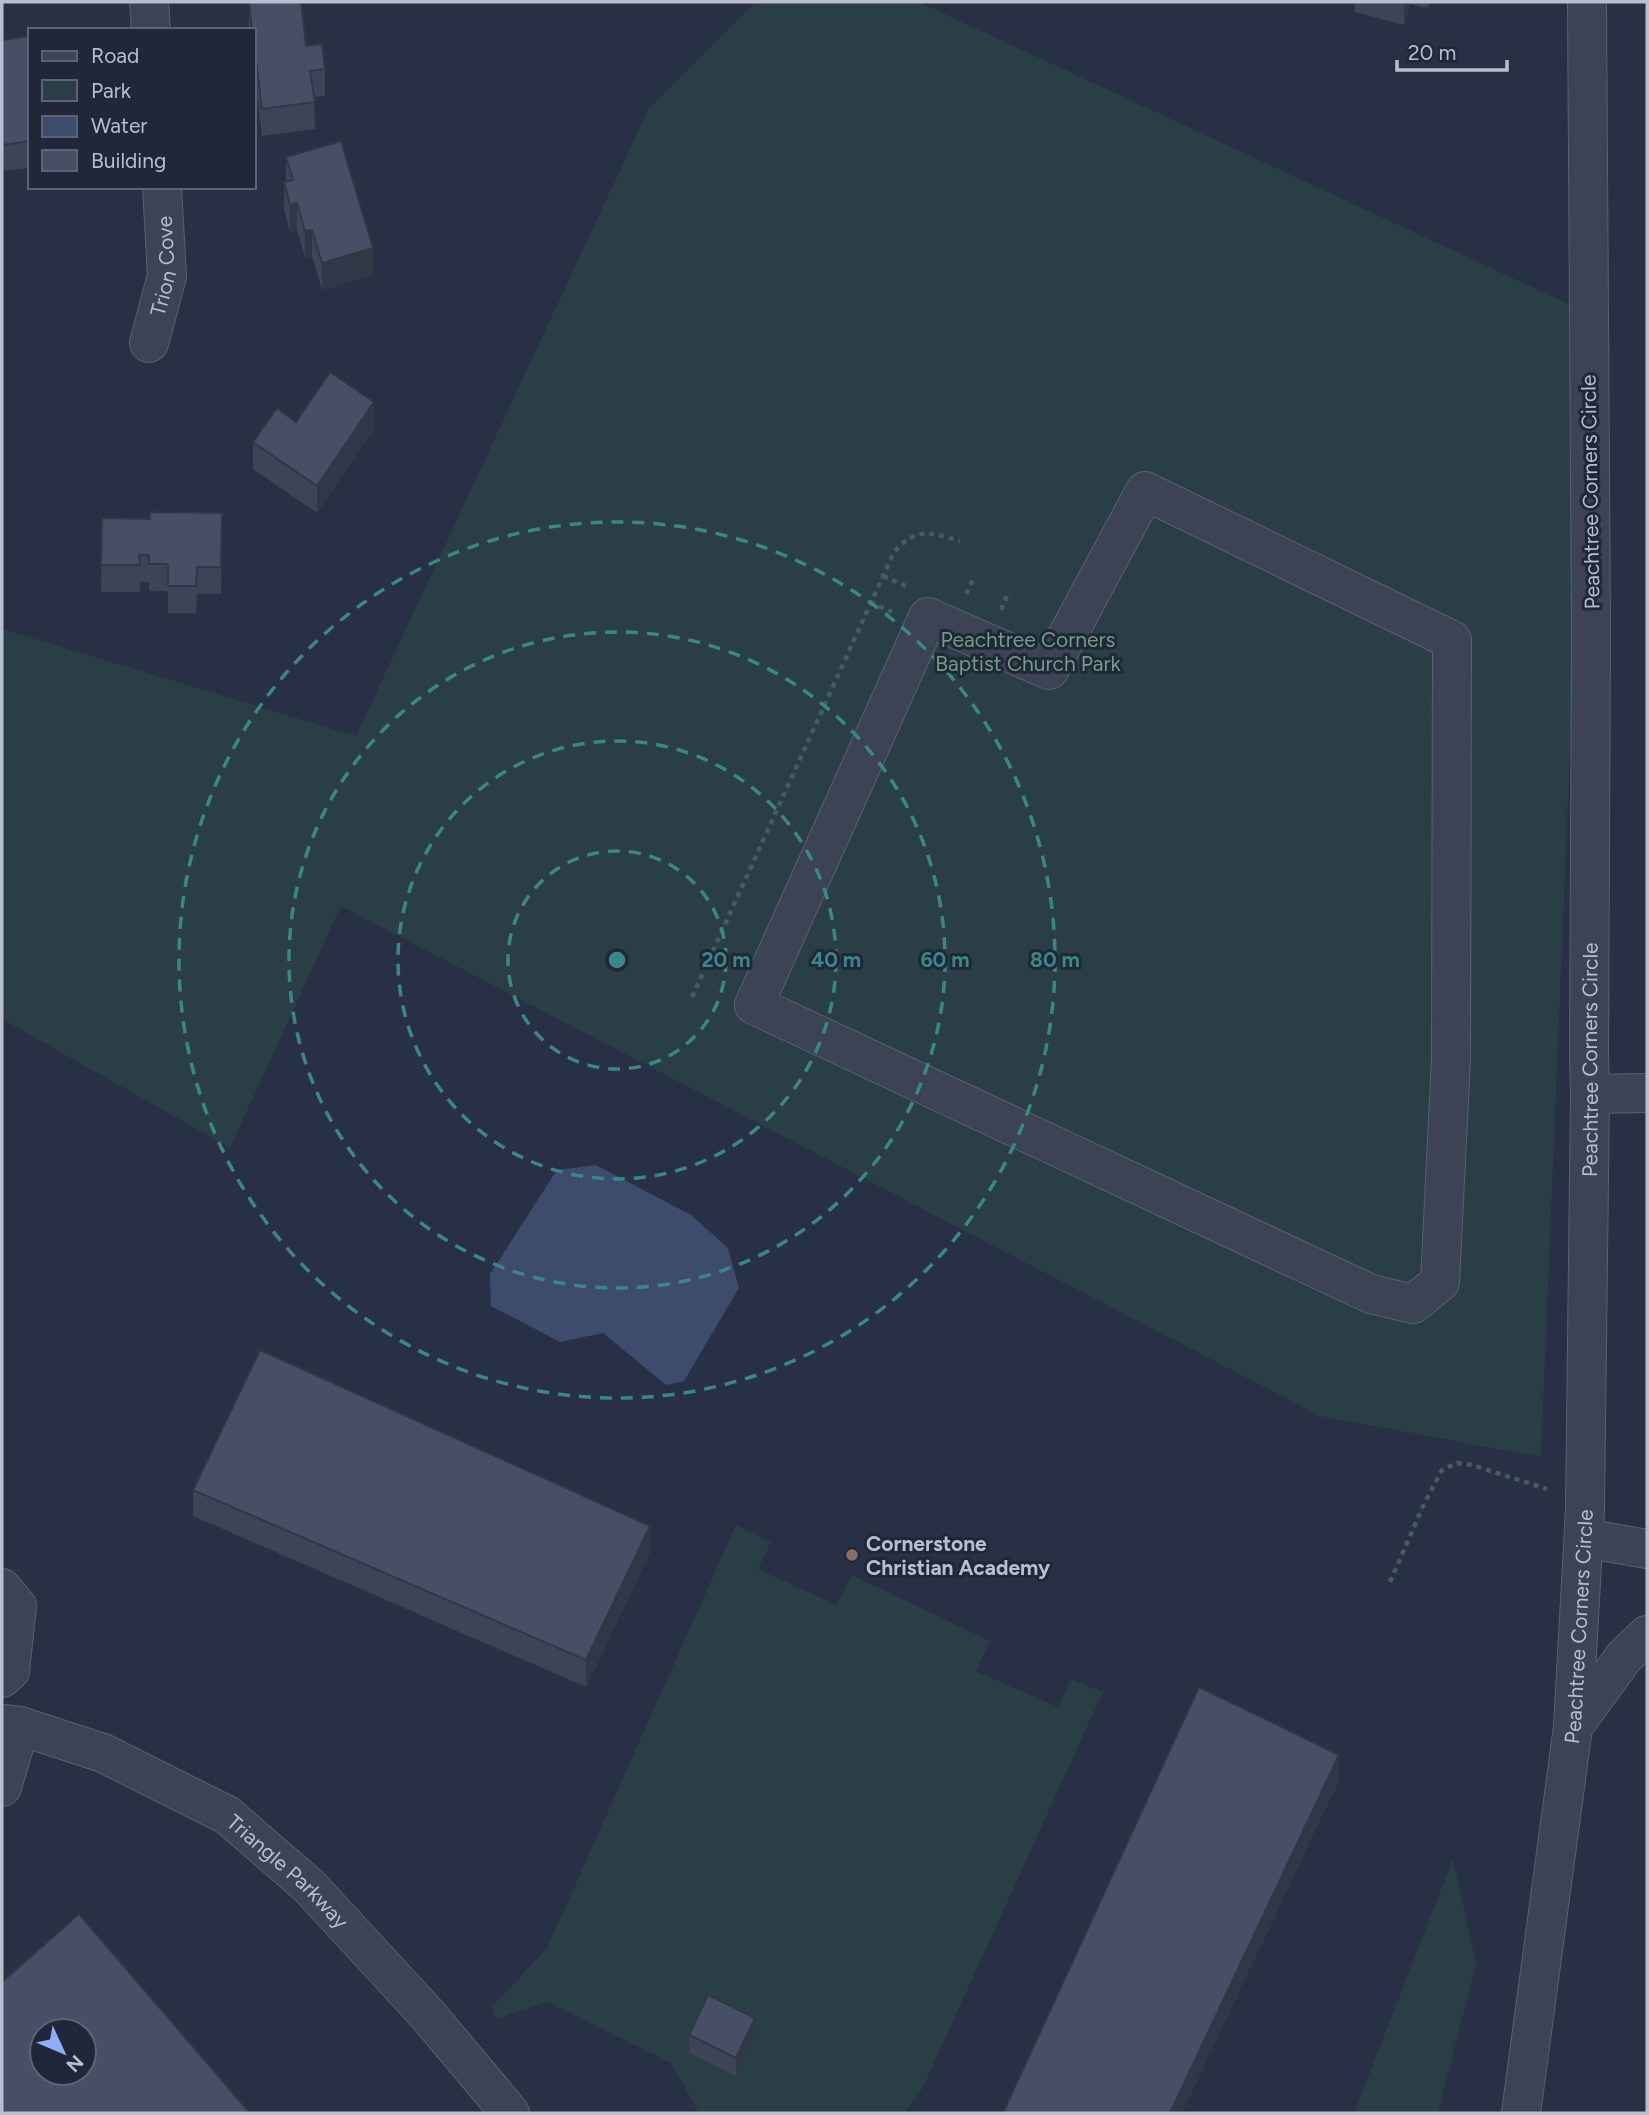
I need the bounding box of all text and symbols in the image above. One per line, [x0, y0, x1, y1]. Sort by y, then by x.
legend [28, 28, 256, 189]
scale bar [1397, 28, 1507, 72]
text: 20 m [1408, 40, 1456, 65]
text: Road [91, 43, 139, 68]
text: Park [91, 78, 132, 103]
text: Water [91, 113, 147, 138]
text: Building [91, 148, 166, 173]
street label: Trion Cove [144, 215, 181, 319]
street label: Peachtree Corners Circle [1575, 375, 1605, 609]
park label: Peachtree Corners Baptist Church Park [935, 627, 1122, 676]
street label: Peachtree Corners Circle [1576, 942, 1603, 1177]
text: 20 m [701, 947, 751, 972]
text: 40 m [811, 947, 861, 972]
text: 60 m [920, 947, 970, 972]
text: 80 m [1030, 947, 1080, 972]
centre of rings [605, 948, 629, 972]
street label: Peachtree Corners Circle [1558, 1509, 1597, 1745]
place label: Cornerstone Christian Academy [866, 1531, 1051, 1580]
marker: Cornerstone Christian Academy [844, 1547, 860, 1563]
street label: Triangle Parkway [222, 1809, 354, 1933]
north arrow [28, 2017, 98, 2087]
text: N [61, 2050, 88, 2077]

